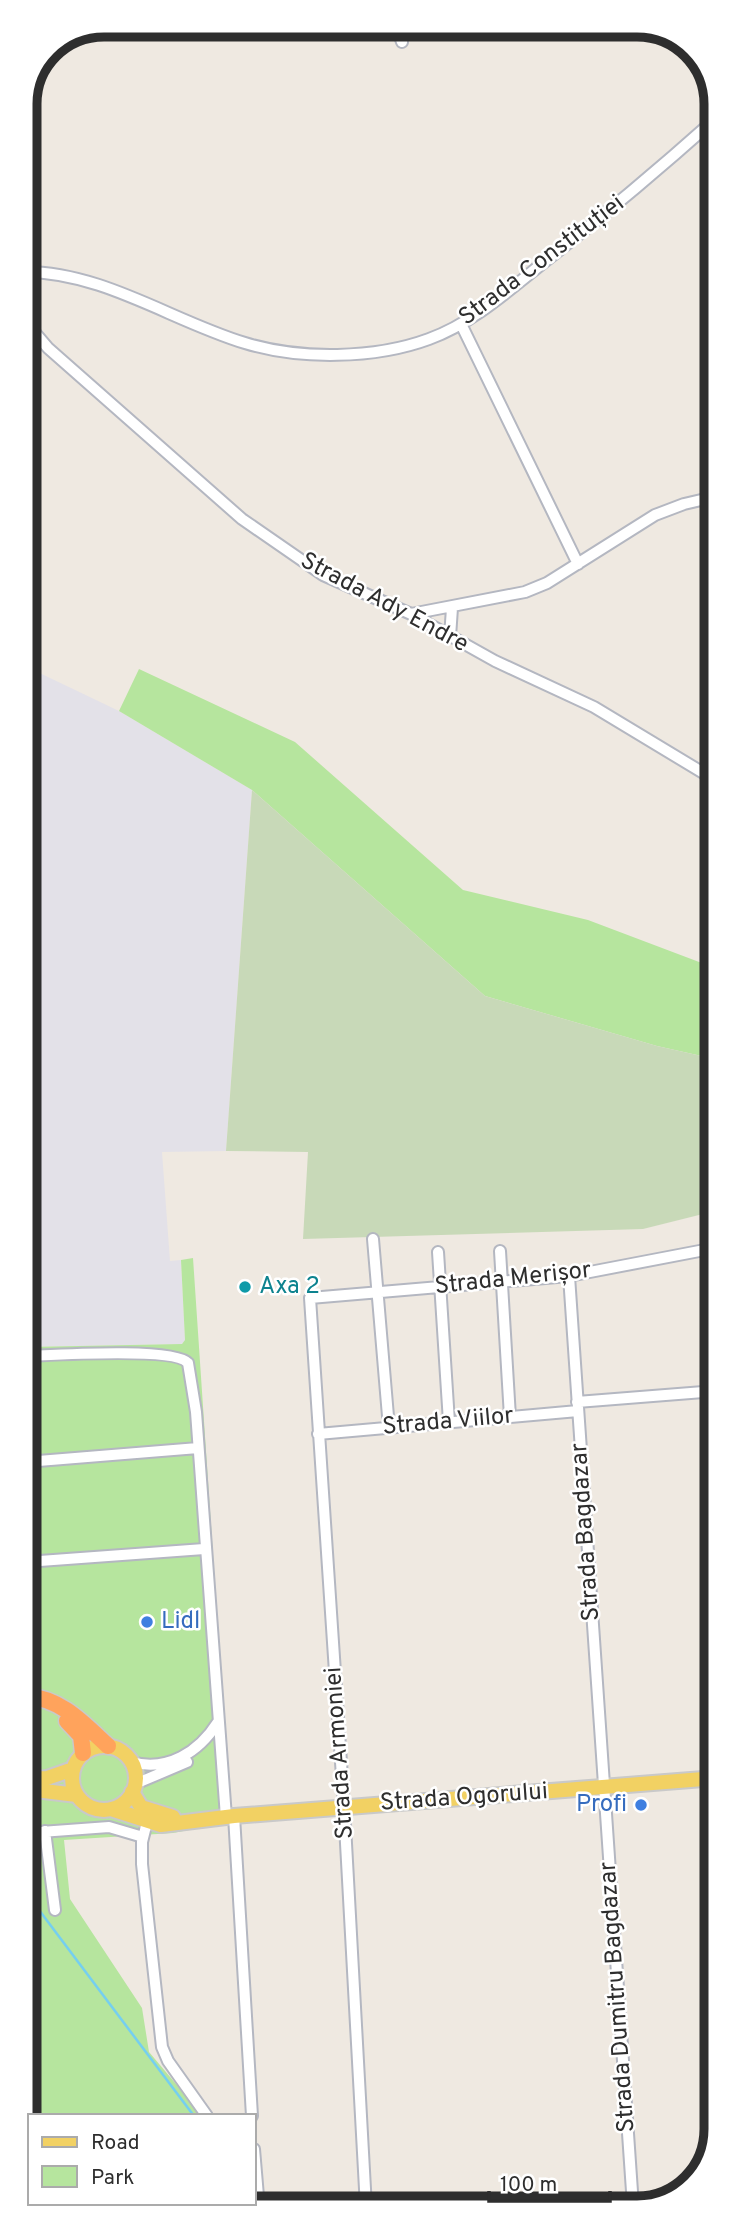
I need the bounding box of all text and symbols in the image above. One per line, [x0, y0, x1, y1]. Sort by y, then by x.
street label: Strada Constituției [453, 189, 631, 333]
street label: Strada Ady Endre [295, 546, 473, 660]
street label: Strada Merișor [433, 1256, 593, 1302]
place label: Axa 2 [259, 1272, 320, 1302]
marker: Axa 2 [237, 1279, 253, 1295]
street label: Strada Viilor [381, 1401, 515, 1443]
street label: Strada Bagdazar [565, 1442, 607, 1622]
place label: Lidl [161, 1607, 200, 1637]
marker: Lidl [139, 1614, 155, 1630]
street label: Strada Armoniei [319, 1666, 361, 1840]
street label: Strada Ogorului [379, 1777, 549, 1819]
place label: Profi [576, 1790, 627, 1820]
marker: Profi [633, 1797, 649, 1813]
street label: Strada Dumitru Bagdazar [594, 1861, 642, 2133]
legend [28, 2114, 256, 2205]
text: Road [91, 2130, 140, 2157]
scale bar [489, 2160, 610, 2204]
text: Park [91, 2165, 134, 2192]
text: 100 m [500, 2172, 557, 2199]

